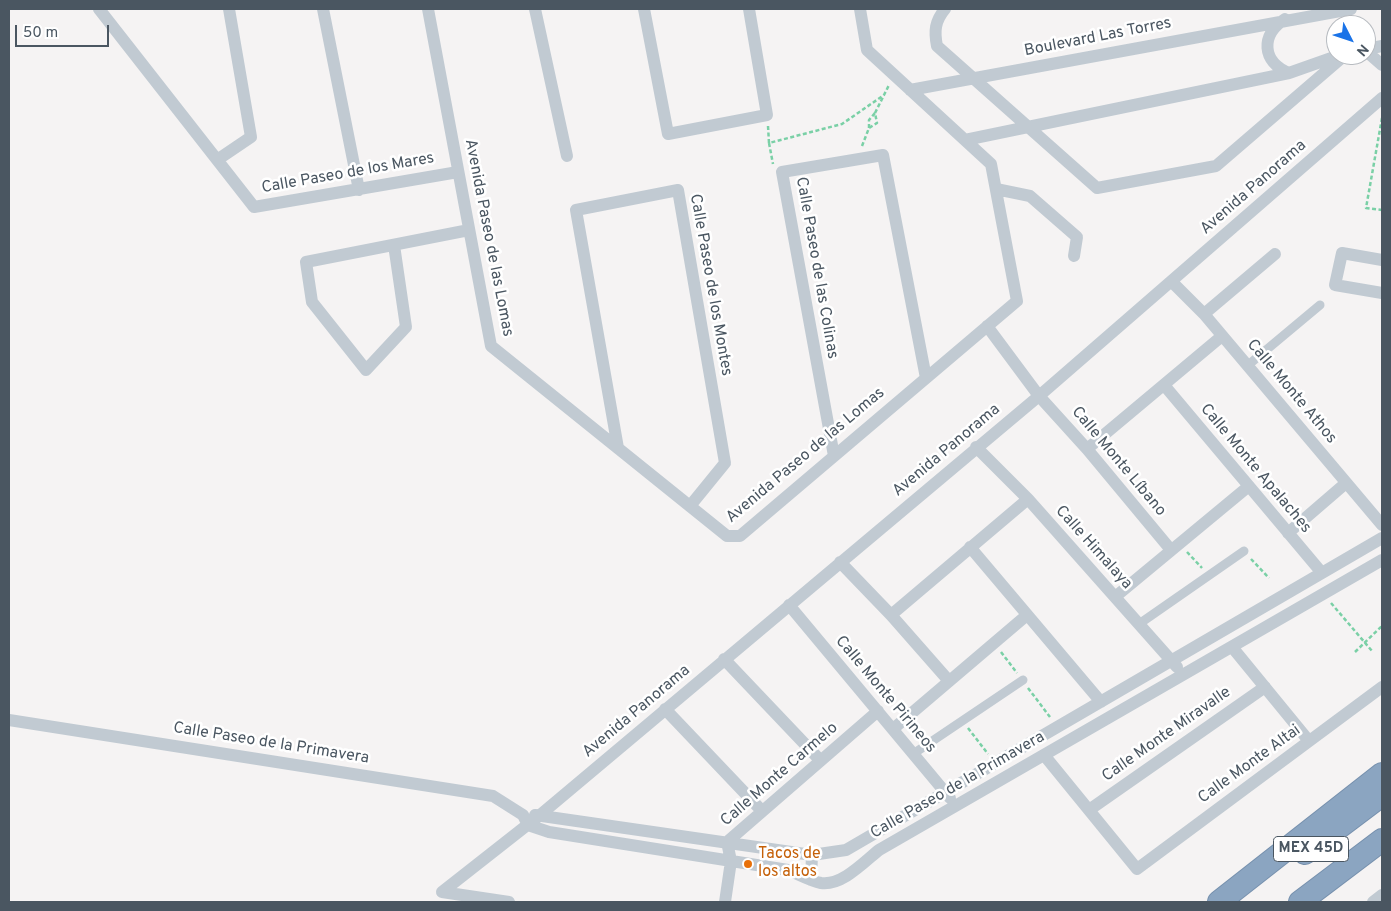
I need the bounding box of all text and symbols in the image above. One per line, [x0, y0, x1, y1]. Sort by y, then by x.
street label: Boulevard Las Torres [1023, 14, 1173, 62]
scale bar [18, 15, 111, 47]
north arrow [1326, 15, 1376, 65]
text: 50 m [23, 24, 58, 43]
text: N [1352, 40, 1372, 59]
street label: Avenida Panorama [1197, 137, 1311, 239]
street label: Avenida Paseo de las Lomas [459, 138, 517, 338]
street label: Calle Paseo de los Mares [260, 149, 436, 199]
street label: Calle Paseo de las Colinas [791, 175, 841, 361]
street label: Calle Paseo de los Montes [685, 192, 735, 378]
street label: Calle Monte Athos [1242, 336, 1340, 448]
street label: Avenida Paseo de las Lomas [723, 384, 889, 528]
street label: Calle Monte Apalaches [1195, 400, 1315, 538]
street label: Avenida Panorama [889, 401, 1005, 501]
street label: Calle Monte Líbano [1067, 403, 1169, 521]
street label: Calle Himalaya [1050, 502, 1136, 594]
street label: Calle Monte Pirineos [830, 633, 940, 757]
street label: Avenida Panorama [579, 662, 695, 762]
street label: Calle Monte Miravalle [1099, 683, 1235, 787]
street label: Calle Paseo de la Primavera [172, 719, 370, 769]
street label: Calle Monte Carmelo [718, 719, 842, 831]
street label: Calle Monte Altai [1195, 721, 1305, 809]
street label: Calle Paseo de la Primavera [868, 728, 1048, 844]
road number: MEX 45D [1274, 836, 1348, 862]
place label: Tacos de los altos [758, 845, 821, 883]
marker: Tacos de los altos [742, 858, 754, 870]

